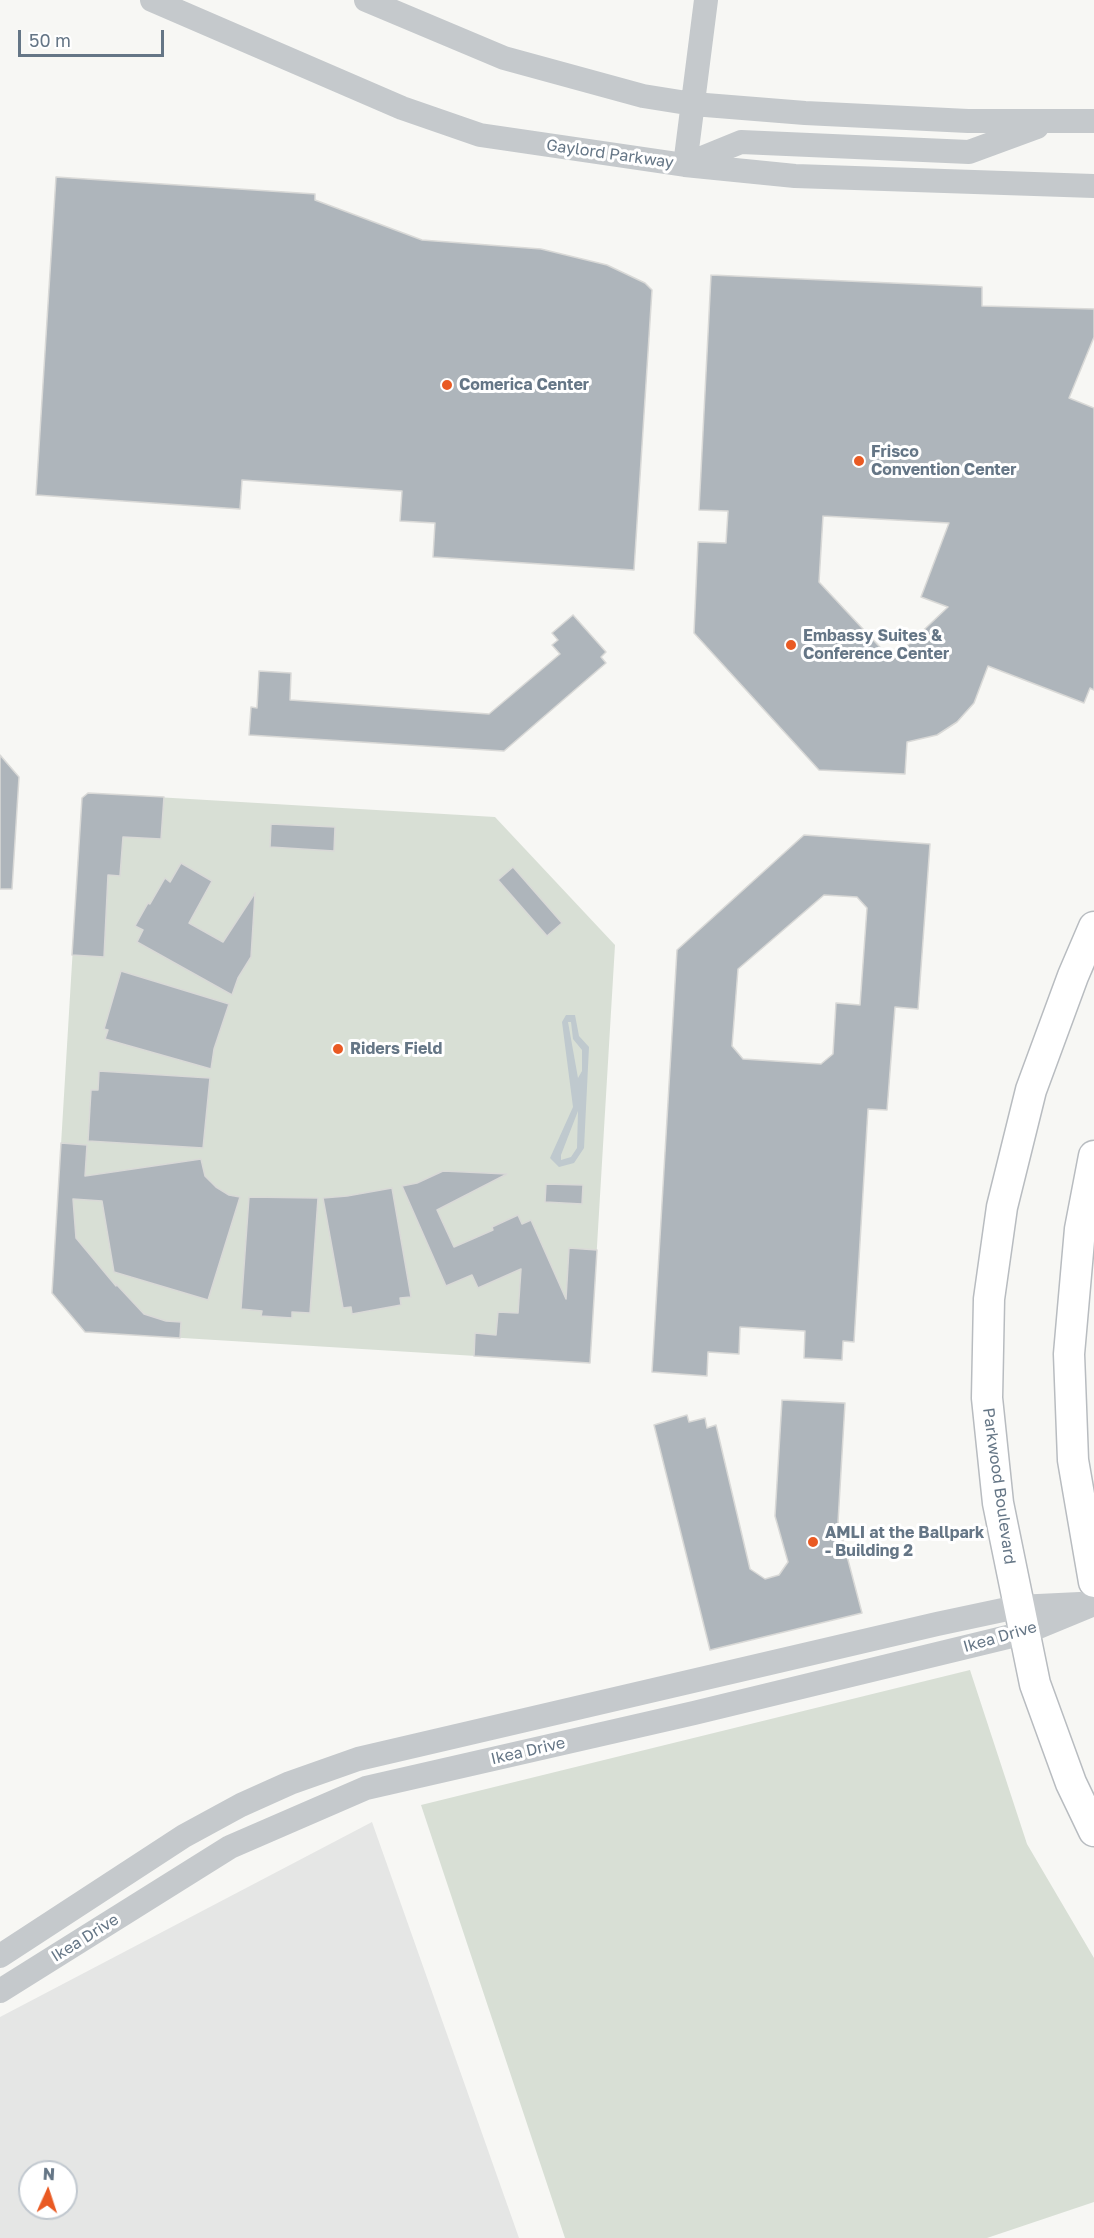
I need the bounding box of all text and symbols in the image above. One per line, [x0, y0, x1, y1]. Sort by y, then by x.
scale bar [21, 18, 166, 56]
text: 50 m [29, 29, 71, 51]
street label: Gaylord Parkway [545, 136, 675, 172]
place label: Comerica Center [459, 375, 589, 395]
marker: Comerica Center [440, 378, 454, 392]
place label: Frisco Convention Center [871, 442, 1016, 480]
marker: Frisco Convention Center [852, 454, 866, 468]
place label: Embassy Suites & Conference Center [803, 626, 949, 664]
marker: Embassy Suites & Conference Center [784, 638, 798, 652]
place label: Riders Field [350, 1039, 442, 1059]
marker: Riders Field [331, 1042, 345, 1056]
street label: Parkwood Boulevard [978, 1406, 1020, 1566]
place label: AMLI at the Ballpark - Building 2 [825, 1523, 984, 1561]
marker: AMLI at the Ballpark - Building 2 [806, 1535, 820, 1549]
street label: Ikea Drive [961, 1617, 1039, 1657]
street label: Ikea Drive [489, 1733, 567, 1769]
street label: Ikea Drive [48, 1910, 122, 1966]
north arrow [18, 2160, 78, 2220]
text: N [42, 2164, 55, 2184]

